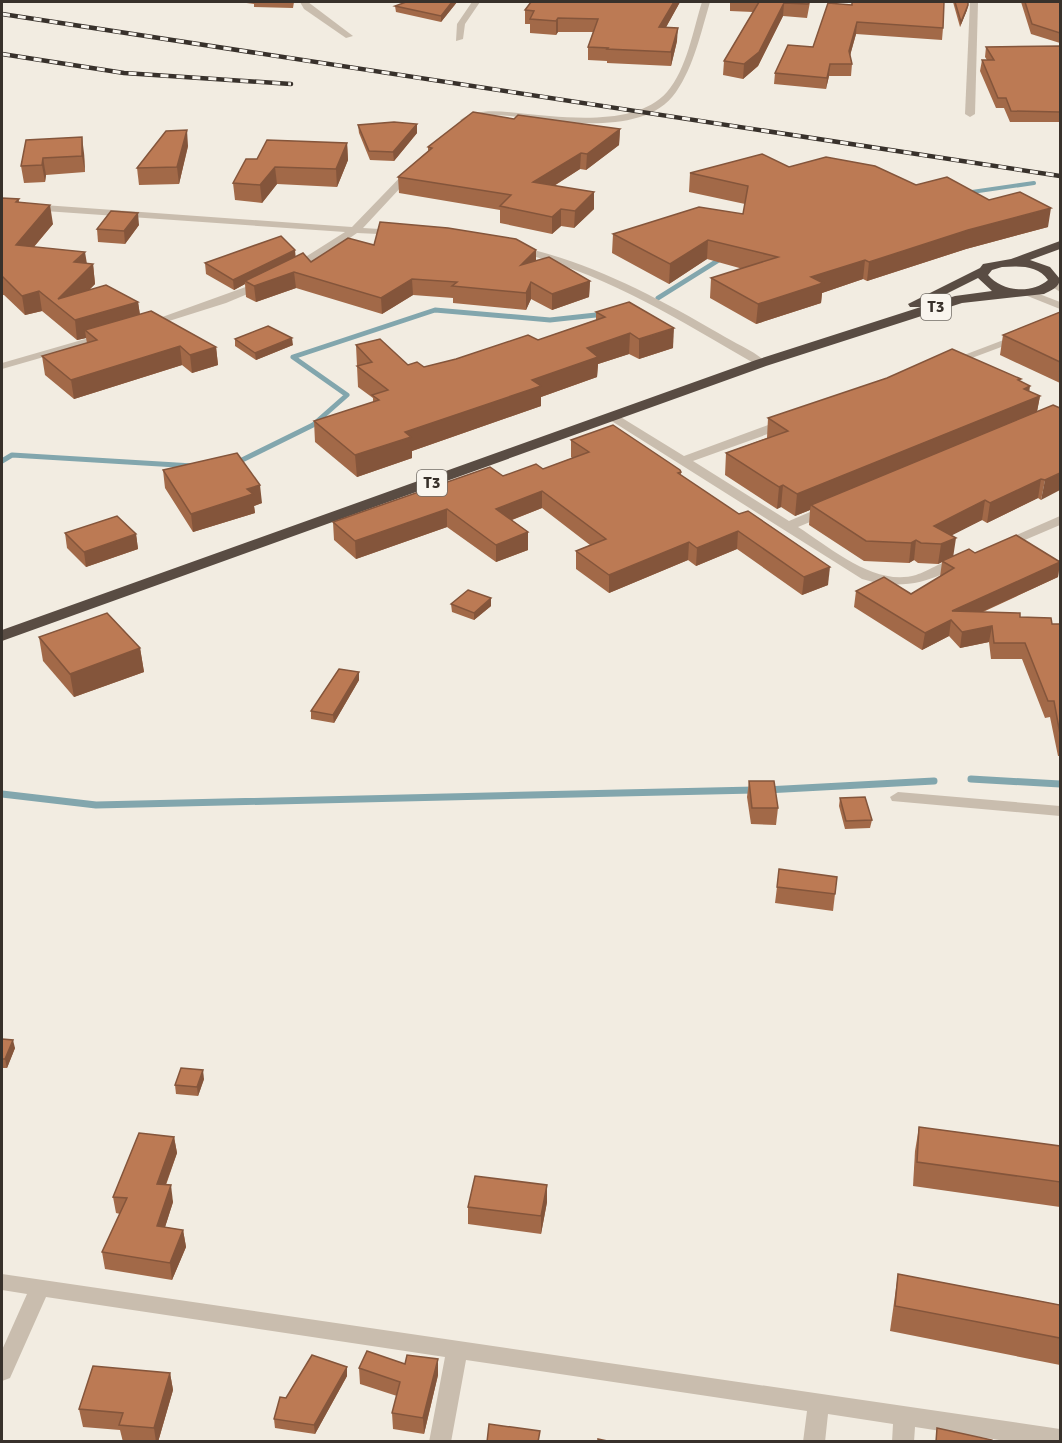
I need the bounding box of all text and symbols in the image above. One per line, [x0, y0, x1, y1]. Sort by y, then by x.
road number: T3 [921, 294, 951, 320]
road number: T3 [417, 470, 447, 496]

